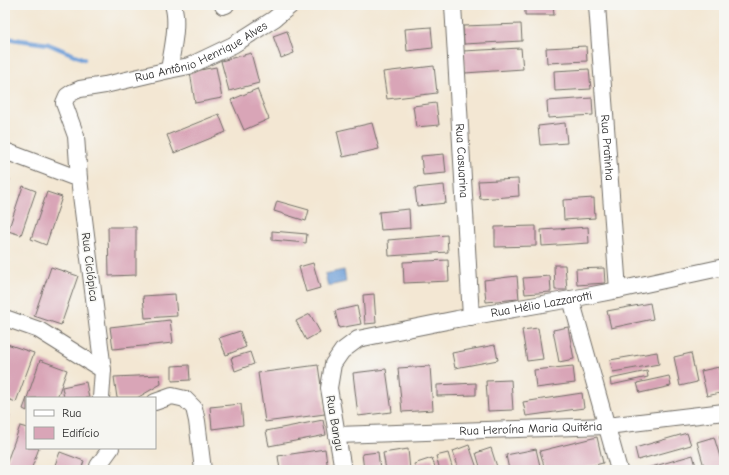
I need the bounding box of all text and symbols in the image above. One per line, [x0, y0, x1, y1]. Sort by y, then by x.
street label: Rua Antônio Henrique Alves [134, 18, 270, 85]
street label: Rua Pratinha [598, 114, 617, 181]
street label: Rua Casuarina [453, 123, 471, 198]
street label: Rua Ciclópica [79, 232, 101, 302]
street label: Rua Hélio Lazzarotti [490, 288, 593, 320]
street label: Rua Bangu [323, 394, 347, 452]
legend [26, 397, 156, 449]
text: Rua [62, 406, 81, 420]
street label: Rua Heroína Maria Quitéria [459, 419, 603, 438]
text: Edifício [62, 426, 99, 440]

